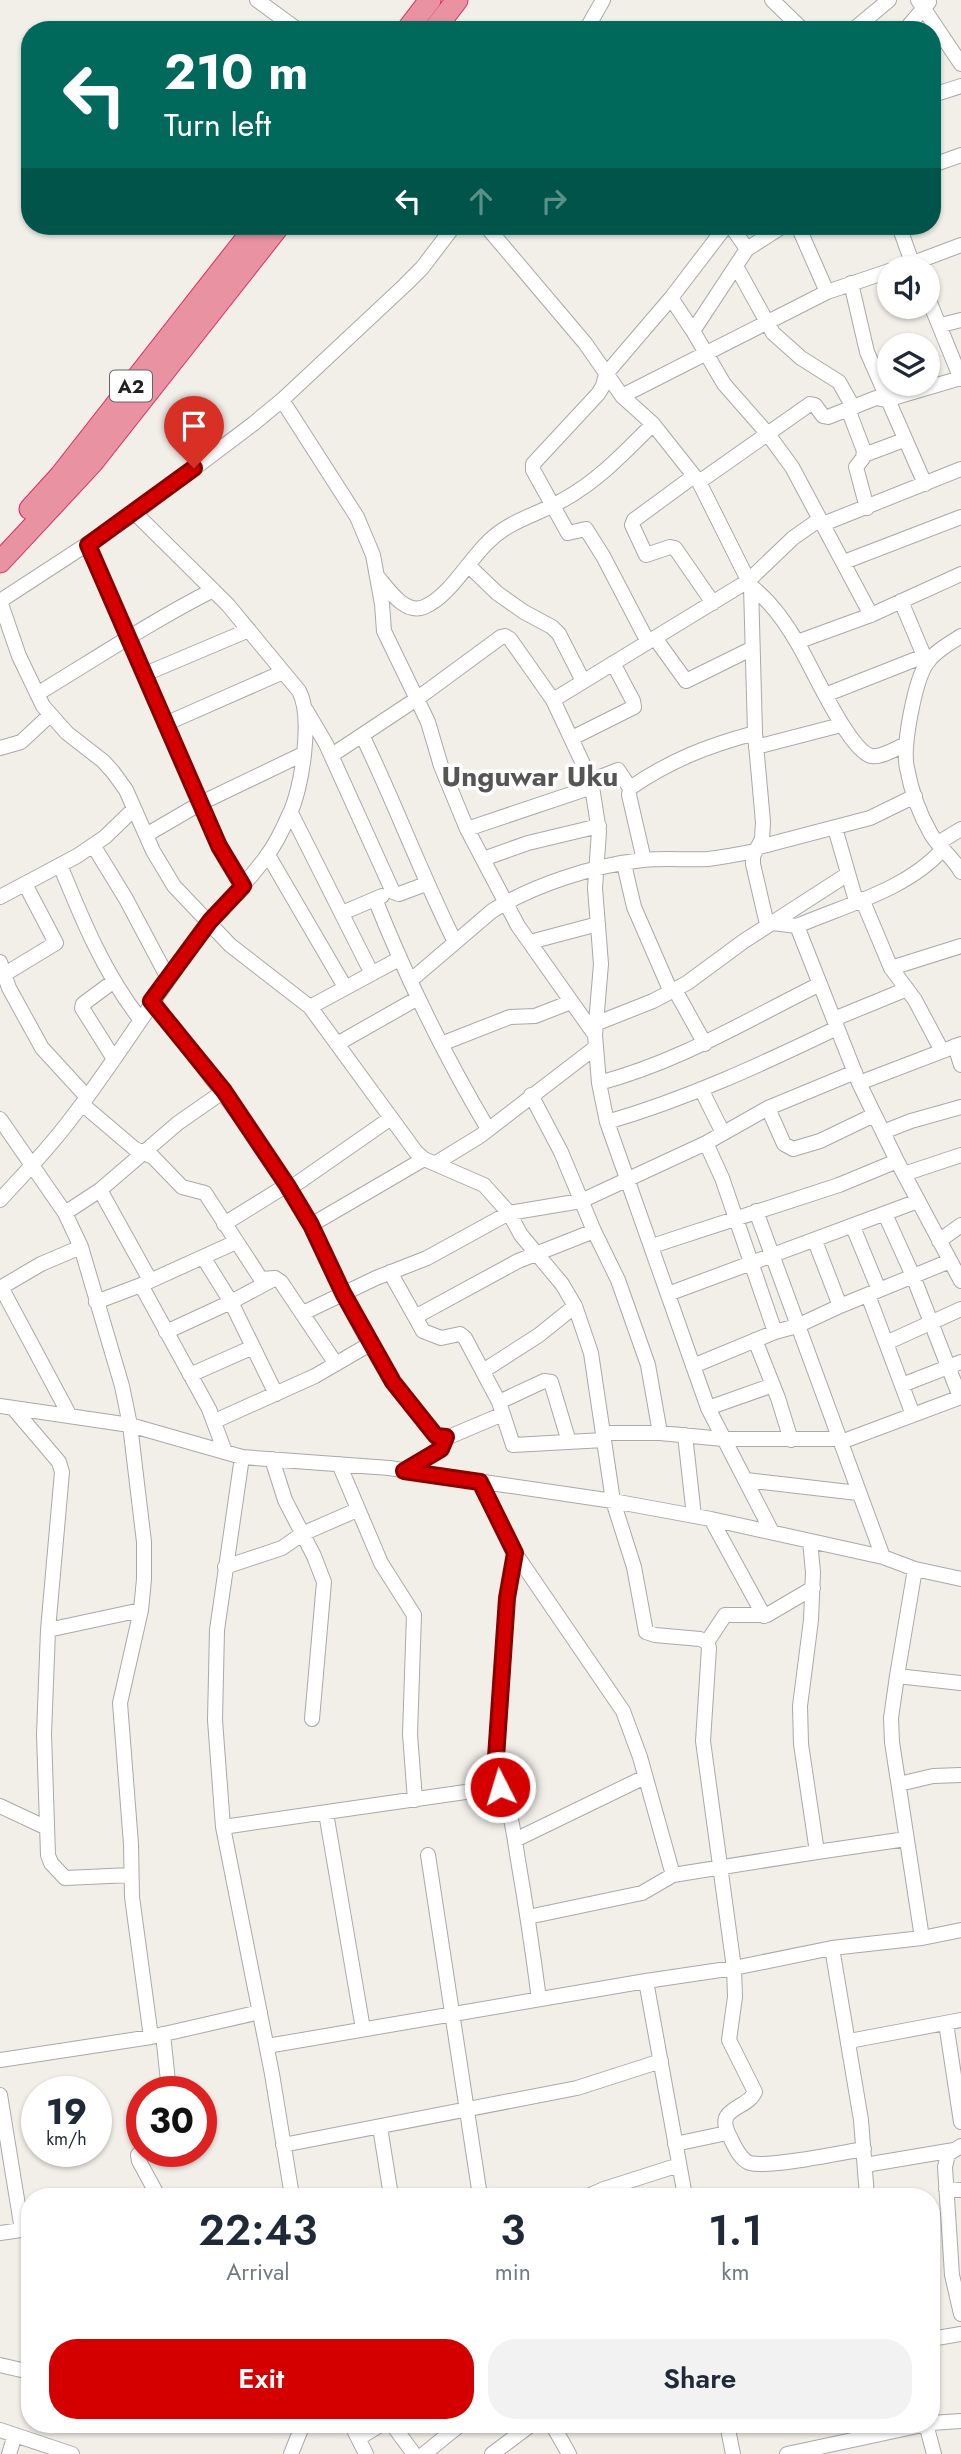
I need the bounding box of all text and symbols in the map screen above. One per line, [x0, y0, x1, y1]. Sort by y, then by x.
text: 210 m [164, 37, 308, 107]
icon: left [49, 49, 140, 140]
text: Turn left [164, 102, 271, 148]
icon: left [389, 182, 427, 220]
icon: ahead [462, 182, 500, 220]
icon: right [535, 182, 573, 220]
map controls [877, 256, 940, 396]
button: sound [877, 256, 940, 319]
button: layers [877, 333, 940, 396]
road number: A2 [110, 370, 152, 402]
pin [164, 396, 224, 468]
icon: arrive [175, 407, 213, 445]
district label: Unguwar Uku [442, 756, 618, 797]
position arrow [463, 1750, 537, 1824]
speed limit sign: 30 [126, 2076, 217, 2167]
text: 19 [46, 2087, 87, 2137]
text: km/h [46, 2126, 87, 2152]
text: 22:43 [198, 2200, 317, 2261]
text: 3 [500, 2200, 525, 2261]
text: 1.1 [708, 2200, 763, 2261]
text: Arrival [226, 2255, 290, 2289]
text: min [495, 2255, 531, 2289]
text: km [721, 2255, 749, 2289]
button: Exit [49, 2339, 474, 2419]
button: Share [488, 2339, 912, 2419]

